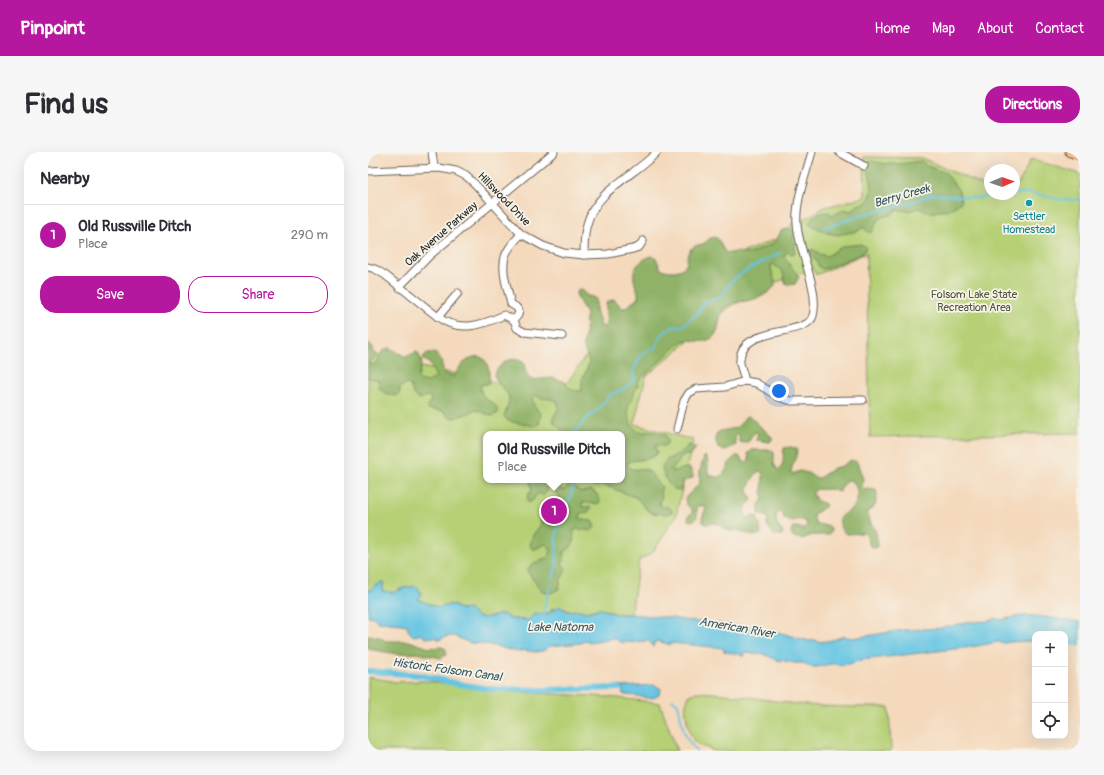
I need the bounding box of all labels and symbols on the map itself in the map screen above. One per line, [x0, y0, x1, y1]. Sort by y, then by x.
north arrow [984, 164, 1020, 200]
street label: Hillswood Drive [475, 169, 533, 229]
water label: Berry Creek [872, 181, 933, 211]
marker: Settler Homestead [1024, 198, 1034, 208]
street label: Oak Avenue Parkway [402, 199, 480, 269]
place label: Settler Homestead [1002, 210, 1056, 236]
park label: Folsom Lake State Recreation Area [931, 288, 1018, 314]
your location [769, 381, 789, 401]
pin: 1 [541, 496, 567, 526]
water label: American River [698, 614, 778, 642]
water label: Lake Natoma [527, 620, 595, 635]
water label: Historic Folsom Canal [391, 655, 504, 685]

